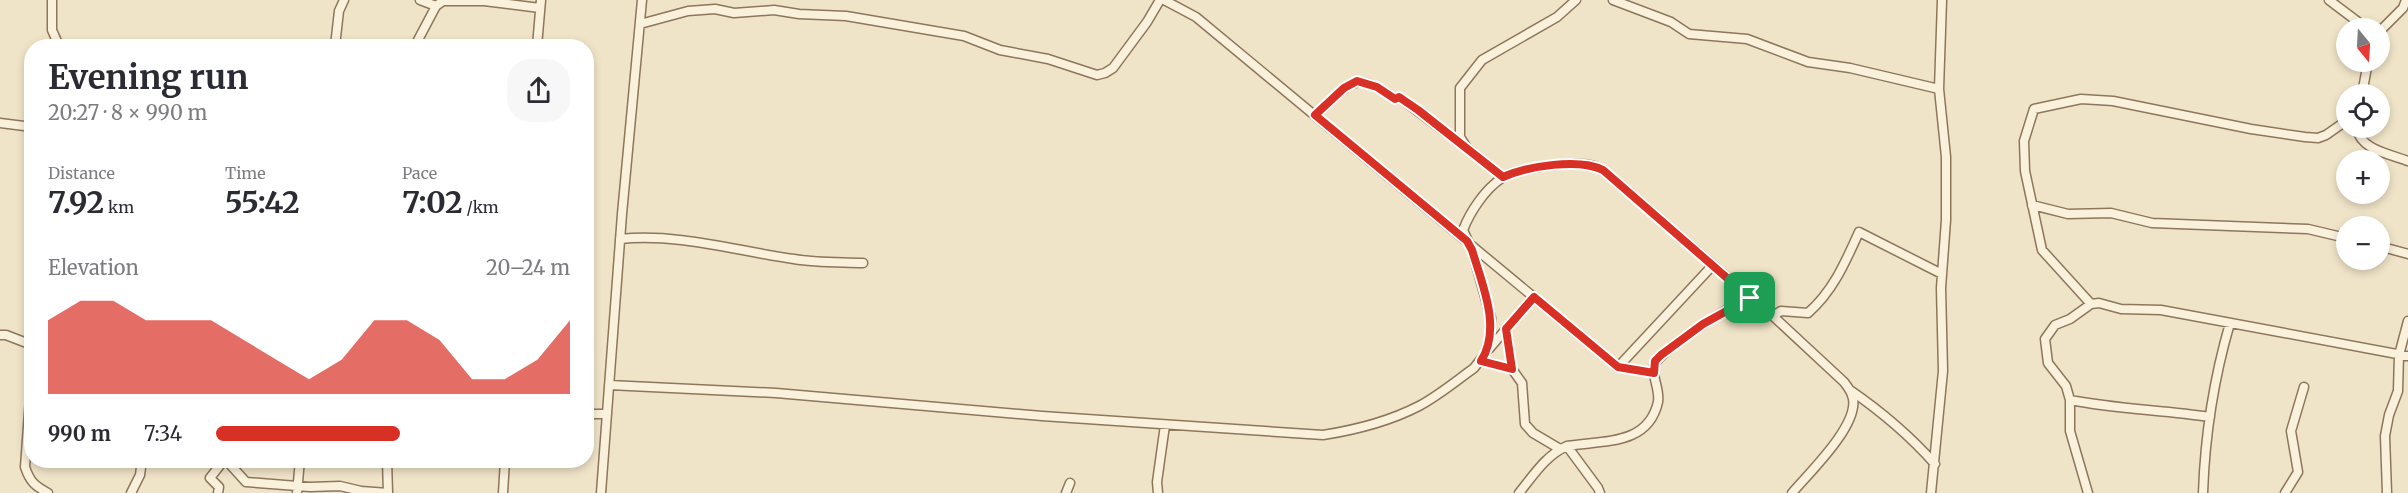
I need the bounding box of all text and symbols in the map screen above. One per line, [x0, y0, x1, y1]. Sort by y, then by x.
north arrow [2336, 18, 2390, 72]
map controls [2336, 18, 2390, 270]
text: Evening run [48, 57, 248, 98]
button: share [507, 59, 570, 122]
button: locate [2336, 84, 2390, 138]
text: 20:27 · 8 × 990 m [48, 100, 207, 125]
button: + [2336, 150, 2390, 204]
text: Distance [48, 163, 115, 183]
text: Time [225, 163, 266, 183]
text: Pace [402, 163, 437, 183]
text: 7.92 [48, 183, 104, 221]
text: 55:42 [225, 183, 300, 221]
text: 7:02 [402, 183, 463, 221]
text: km [104, 197, 134, 217]
text: /km [463, 197, 499, 217]
button: − [2336, 216, 2390, 270]
text: Elevation [48, 255, 139, 280]
text: 20–24 m [486, 255, 570, 280]
pin [1724, 272, 1775, 323]
icon: arrive [1733, 281, 1766, 314]
text: 990 m [48, 421, 111, 446]
text: 7:34 [144, 421, 182, 446]

